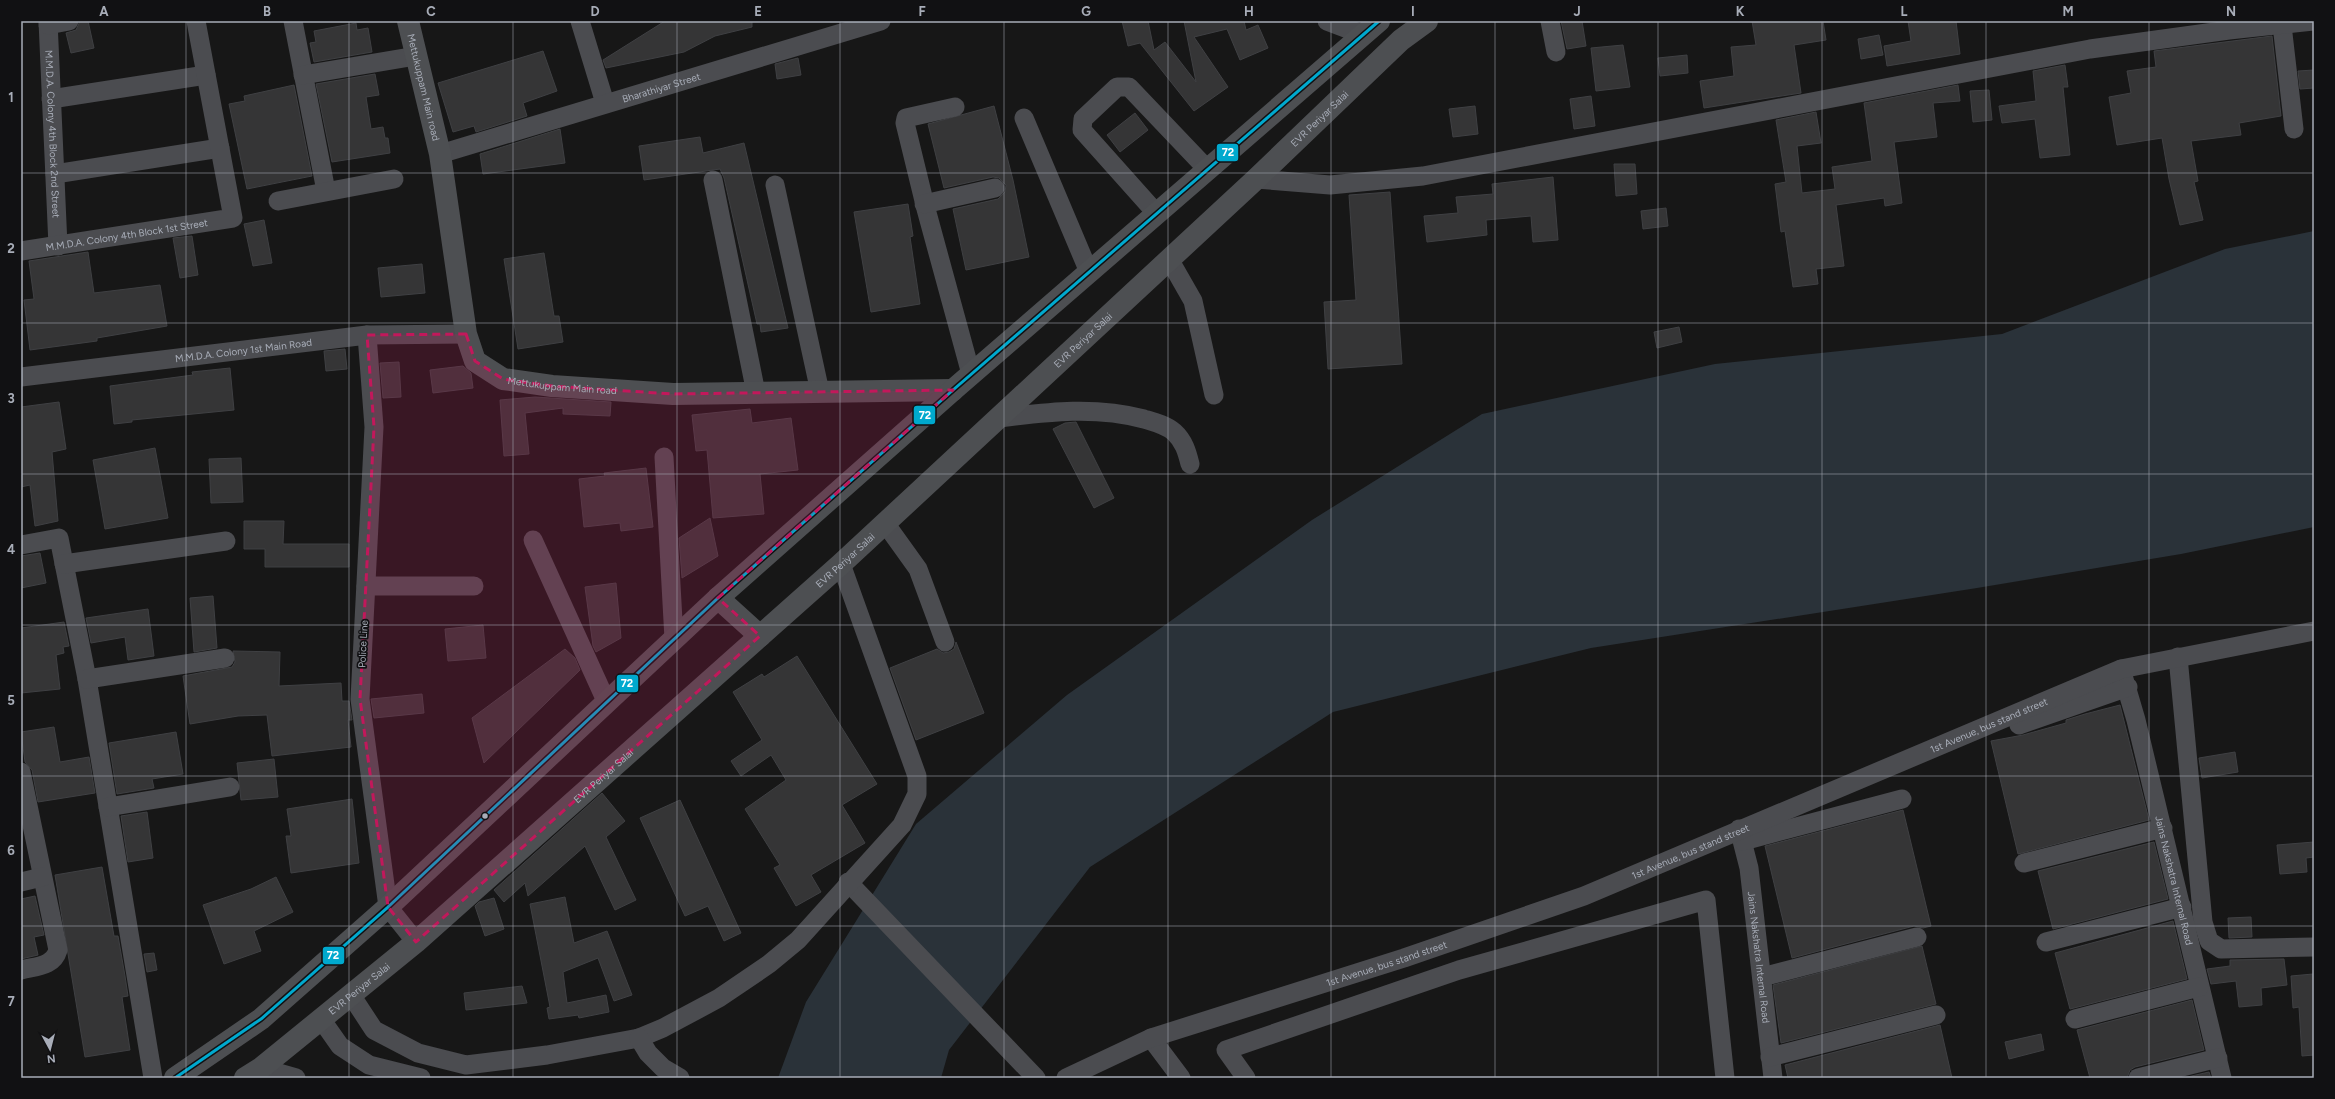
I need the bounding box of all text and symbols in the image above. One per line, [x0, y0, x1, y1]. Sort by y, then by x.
text: A [99, 4, 109, 19]
text: B [263, 4, 271, 19]
text: C [426, 4, 436, 19]
text: D [590, 4, 600, 19]
text: E [754, 4, 762, 19]
text: F [918, 4, 926, 19]
text: G [1081, 4, 1091, 19]
text: H [1244, 4, 1254, 19]
text: I [1411, 4, 1415, 19]
text: J [1573, 4, 1581, 19]
text: K [1736, 4, 1745, 19]
text: L [1901, 4, 1908, 19]
text: M [2062, 4, 2074, 19]
text: N [2226, 4, 2236, 19]
street label: Mettukuppam Main road [405, 32, 443, 142]
street label: M.M.D.A. Colony 4th Block 2nd Street [43, 50, 63, 218]
street label: Bharathiyar Street [620, 69, 702, 105]
street label: EVR Periyar Salai [1287, 88, 1351, 149]
text: 1 [8, 90, 14, 105]
line badge: 72 [1216, 143, 1239, 162]
text: 72 [1222, 146, 1234, 159]
street label: M.M.D.A. Colony 4th Block 1st Street [45, 215, 209, 254]
text: 2 [7, 241, 15, 256]
street label: EVR Periyar Salai [1051, 309, 1115, 370]
street label: M.M.D.A. Colony 1st Main Road [174, 335, 313, 365]
street label: Mettukuppam Main road [507, 373, 617, 397]
text: 3 [7, 391, 15, 406]
line badge: 72 [913, 405, 936, 425]
text: 72 [919, 409, 931, 422]
street label: EVR Periyar Salai [813, 530, 877, 590]
text: 4 [7, 542, 15, 557]
street label: Police Line [355, 619, 371, 668]
line badge: 72 [616, 674, 639, 693]
text: 72 [621, 677, 633, 690]
text: 5 [7, 693, 15, 708]
street label: 1st Avenue, bus stand street [1928, 694, 2050, 756]
street label: EVR Periyar Salai [571, 746, 636, 806]
unlabelled marker [480, 811, 490, 821]
street label: Jains Nakshatra Internal Road [2153, 814, 2196, 946]
street label: 1st Avenue, bus stand street [1629, 820, 1751, 882]
text: 6 [7, 843, 15, 858]
street label: Jains Nakshatra Internal Road [1745, 891, 1773, 1024]
street label: 1st Avenue, bus stand street [1324, 937, 1449, 989]
line badge: 72 [322, 946, 345, 965]
text: 72 [327, 949, 339, 962]
street label: EVR Periyar Salai [325, 960, 392, 1017]
text: 7 [7, 994, 15, 1009]
north arrow [30, 1029, 70, 1069]
text: N [46, 1051, 56, 1065]

